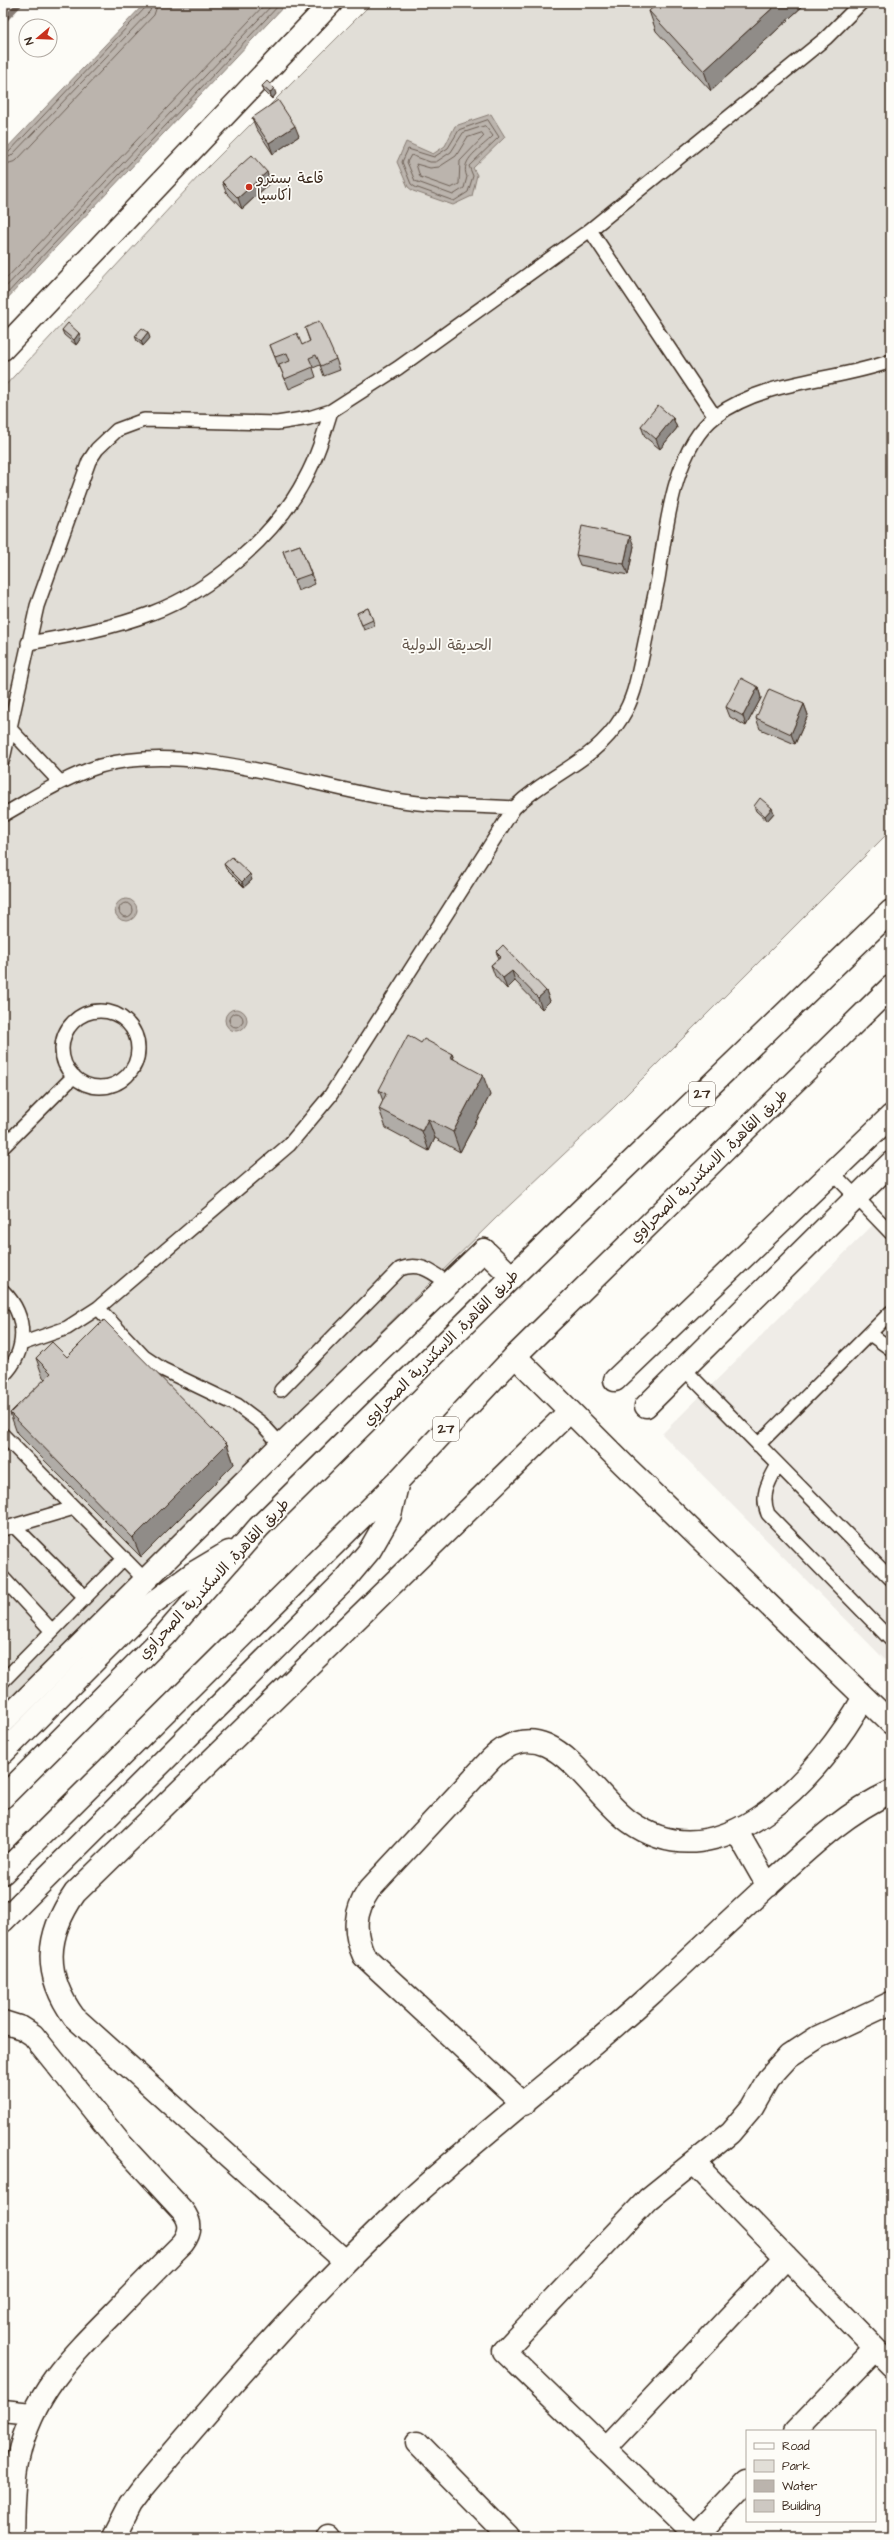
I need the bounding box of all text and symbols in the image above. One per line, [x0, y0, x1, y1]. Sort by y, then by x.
north arrow [18, 18, 58, 58]
text: N [21, 35, 37, 47]
place label: قاعة بسترو اكاسيا [256, 168, 324, 206]
marker: قاعة بسترو اكاسيا [244, 182, 254, 192]
park label: الحديقة الدولية [402, 635, 492, 656]
road number: 27 [689, 1082, 715, 1106]
street label: طريق القاهرة, الاسكندرية الصحراوي [625, 1084, 793, 1248]
street label: طريق القاهرة, الاسكندرية الصحراوي [358, 1265, 524, 1431]
road number: 27 [433, 1417, 459, 1441]
street label: طريق القاهرة, الاسكندرية الصحراوي [134, 1494, 294, 1664]
legend [746, 2430, 876, 2522]
text: Road [782, 2438, 810, 2455]
text: Park [782, 2458, 810, 2475]
text: Water [782, 2478, 818, 2495]
text: Building [782, 2498, 820, 2516]

